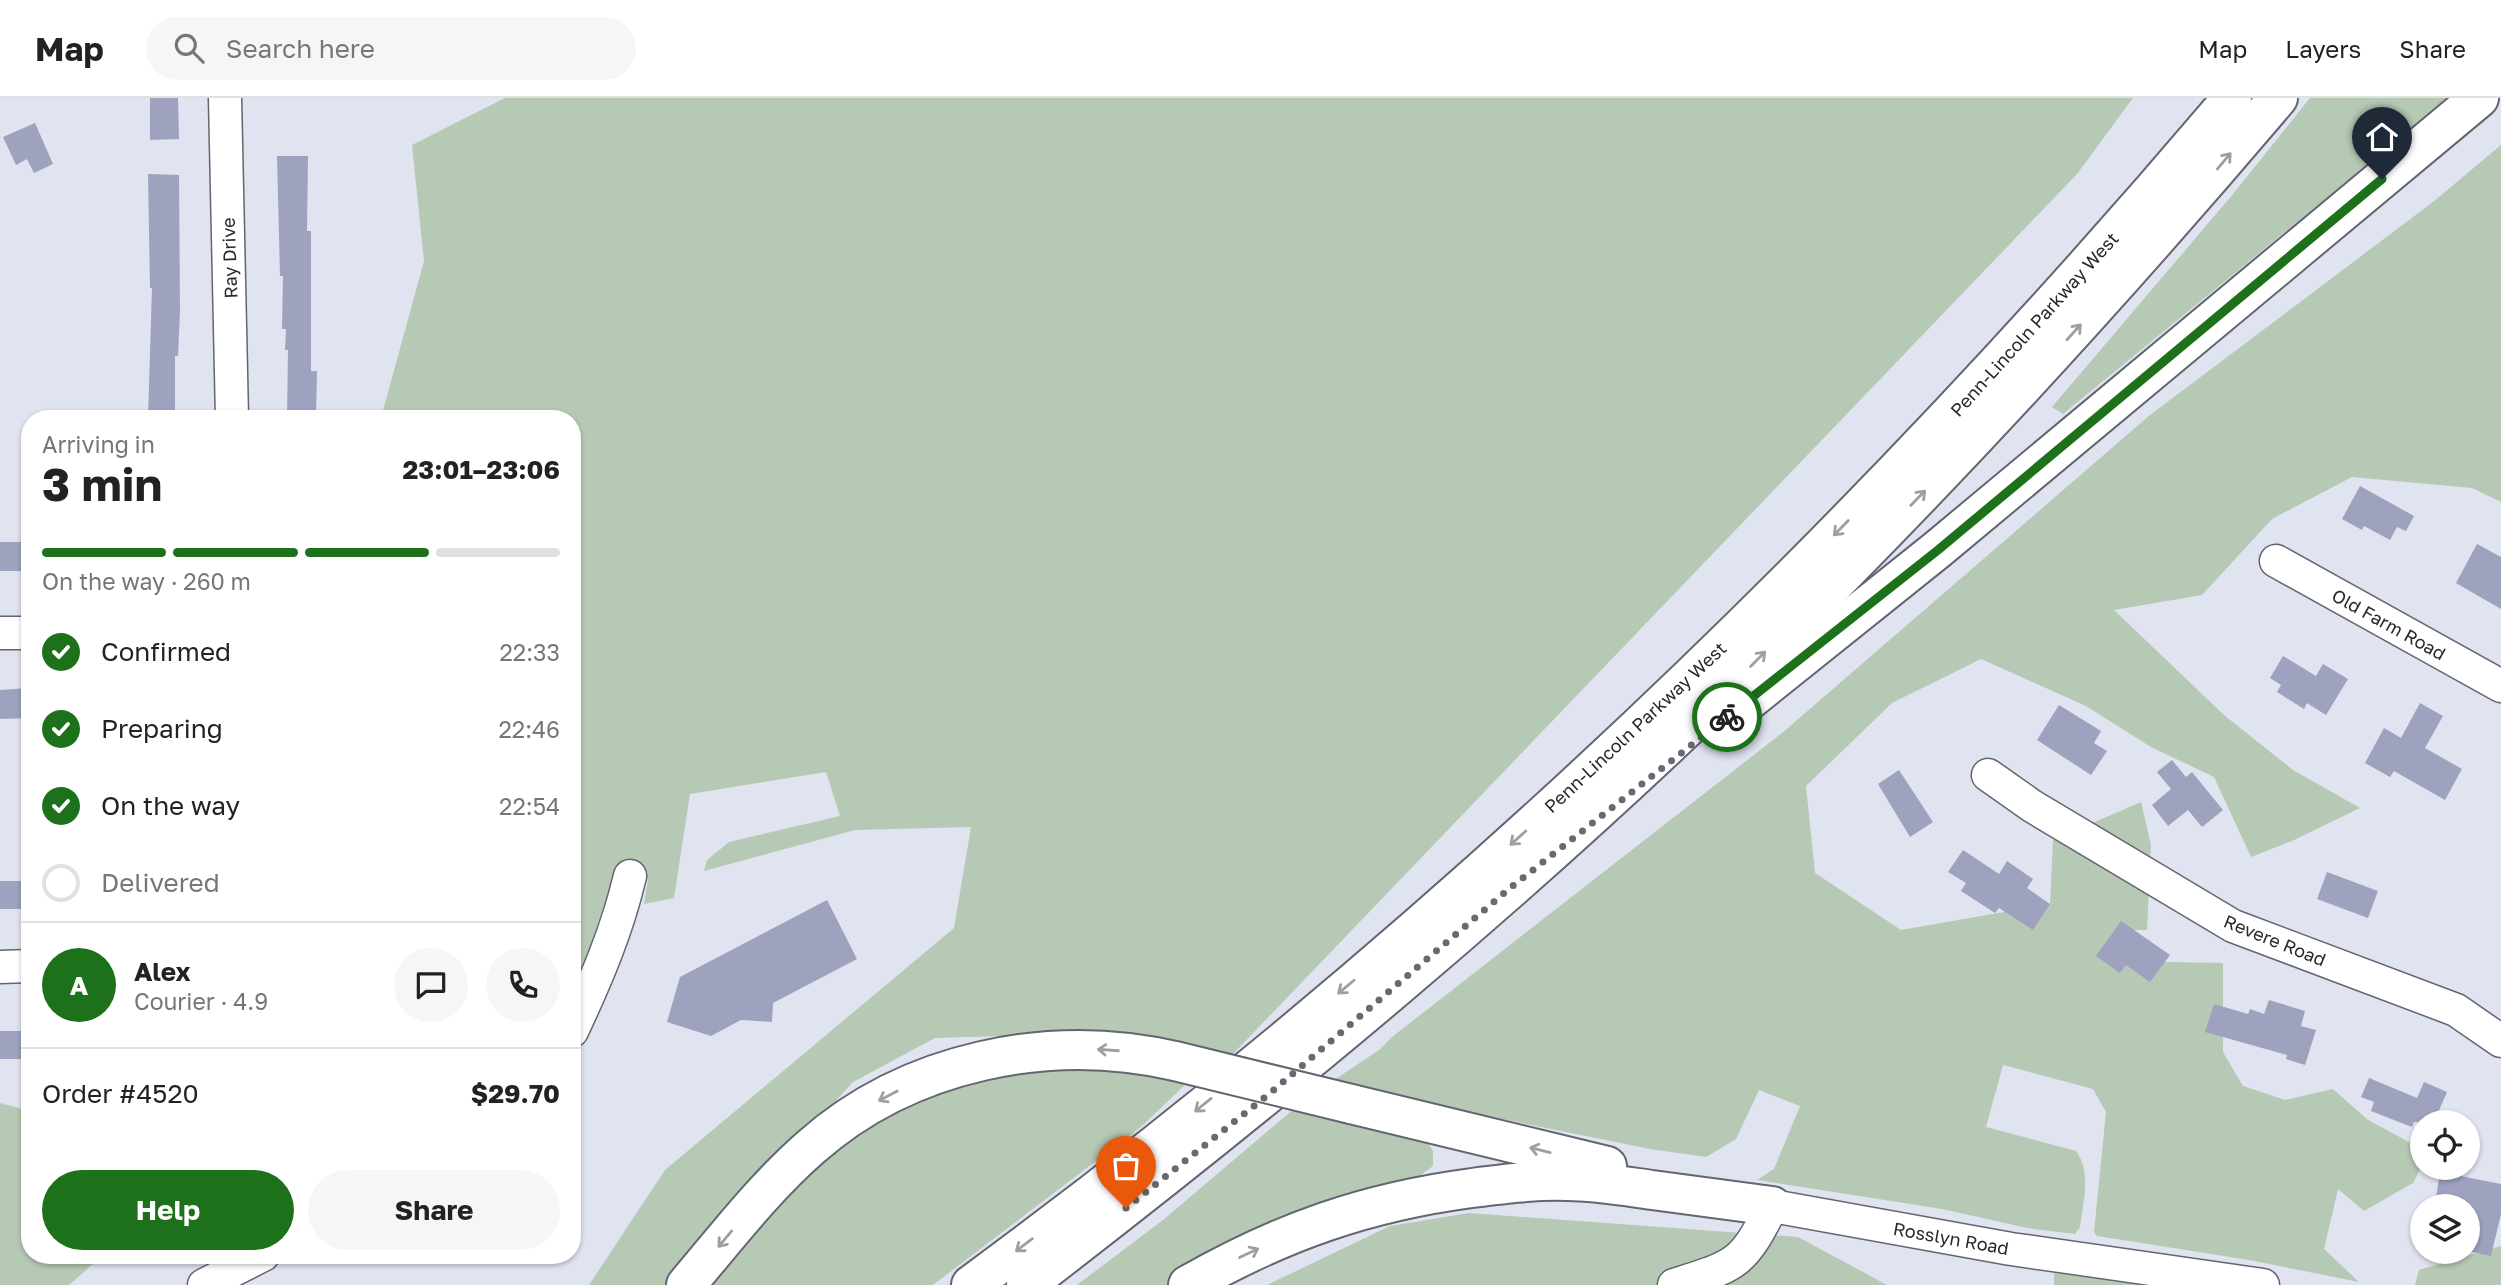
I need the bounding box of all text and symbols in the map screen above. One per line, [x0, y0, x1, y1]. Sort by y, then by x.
search box [146, 17, 636, 80]
text: Map [35, 29, 104, 68]
icon: search [170, 29, 208, 67]
text: Search here [226, 33, 375, 64]
text: Map [2198, 34, 2247, 63]
text: Layers [2285, 34, 2361, 63]
text: Share [2399, 34, 2466, 63]
pin [2352, 107, 2412, 179]
icon: home [2363, 118, 2401, 156]
one-way arrow [2216, 152, 2232, 170]
street label: Ray Drive [217, 217, 241, 299]
street label: Penn-Lincoln Parkway West [1945, 227, 2123, 421]
one-way arrow [2066, 323, 2082, 341]
text: Arriving in [42, 430, 155, 458]
text: 23:01–23:06 [402, 454, 560, 485]
text: 3 min [42, 456, 162, 511]
one-way arrow [1910, 490, 1927, 507]
one-way arrow [1833, 519, 1850, 536]
text: On the way · 260 m [42, 567, 251, 595]
street label: Old Farm Road [2328, 584, 2450, 664]
icon: check [42, 633, 80, 671]
text: Confirmed [101, 636, 231, 667]
street label: Penn-Lincoln Parkway West [1540, 637, 1730, 817]
text: 22:33 [500, 638, 560, 666]
one-way arrow [1749, 651, 1766, 668]
courier [1692, 682, 1762, 752]
icon: bike [1708, 698, 1746, 736]
icon: check [42, 710, 80, 748]
text: Preparing [101, 713, 223, 744]
text: 22:46 [498, 715, 560, 743]
icon: check [42, 787, 80, 825]
text: On the way [101, 790, 240, 821]
text: 22:54 [499, 792, 560, 820]
one-way arrow [1510, 829, 1527, 846]
text: Delivered [101, 867, 220, 898]
street label: Revere Road [2221, 910, 2329, 970]
button: chat [394, 948, 468, 1022]
button: phone [486, 948, 560, 1022]
text: Alex [134, 956, 191, 987]
text: A [70, 970, 88, 1001]
one-way arrow [1338, 979, 1356, 995]
text: Courier · 4.9 [134, 987, 268, 1015]
one-way arrow [1097, 1043, 1119, 1056]
text: Order #4520 [42, 1078, 199, 1109]
text: $29.70 [471, 1078, 560, 1109]
one-way arrow [878, 1089, 898, 1103]
one-way arrow [1194, 1097, 1212, 1113]
map controls [2410, 1110, 2480, 1264]
button: locate [2410, 1110, 2480, 1180]
pin [1096, 1136, 1156, 1208]
one-way arrow [1529, 1142, 1551, 1155]
icon: bag [1107, 1147, 1145, 1185]
button: Help [42, 1170, 294, 1250]
button: Share [308, 1170, 560, 1250]
button: layers [2410, 1194, 2480, 1264]
street label: Rosslyn Road [1891, 1217, 2011, 1259]
one-way arrow [718, 1229, 733, 1247]
one-way arrow [1015, 1238, 1034, 1253]
one-way arrow [1238, 1246, 1259, 1260]

